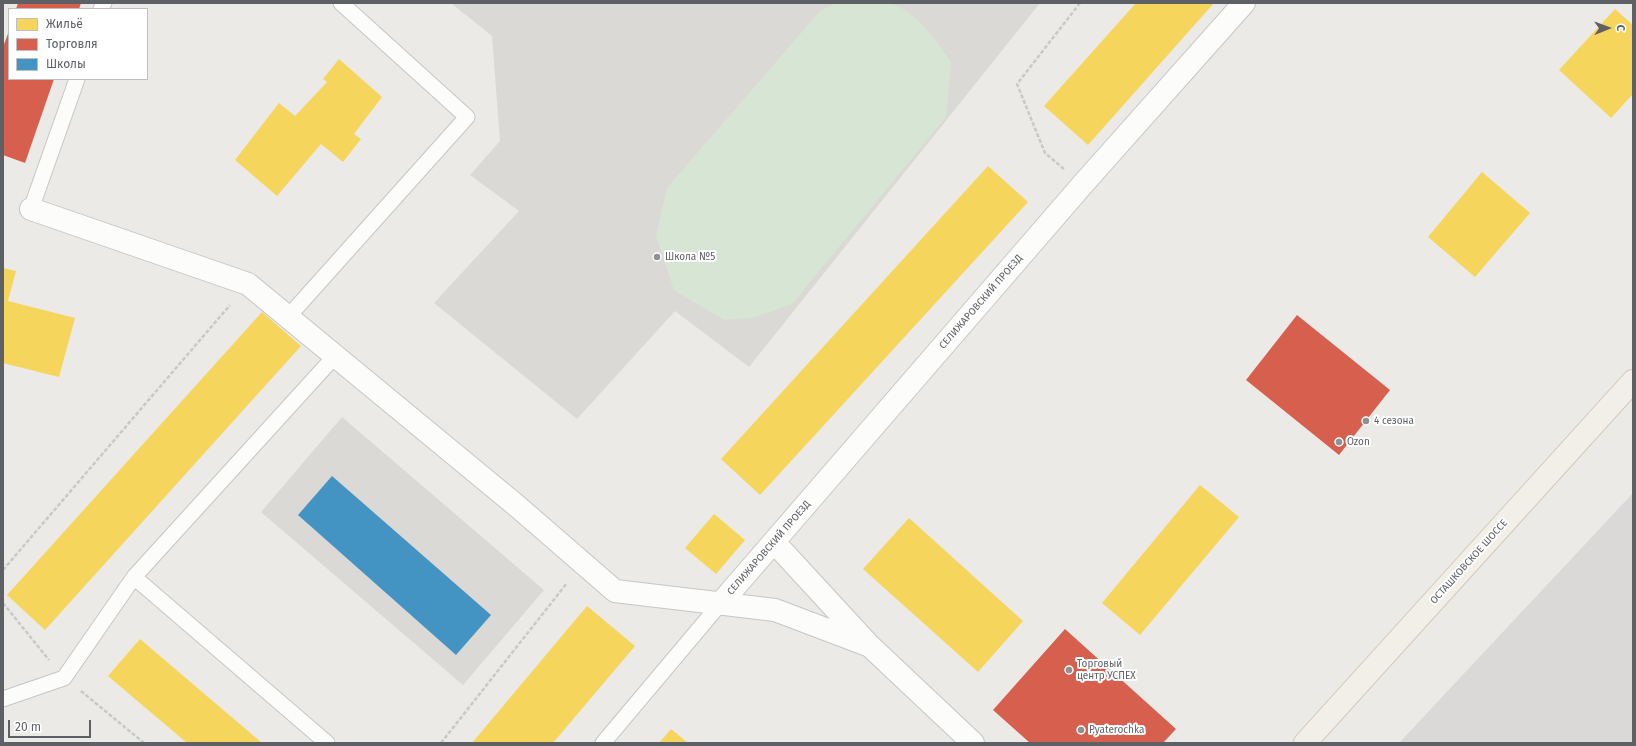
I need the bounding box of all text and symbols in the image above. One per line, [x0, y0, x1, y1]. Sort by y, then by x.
legend [8, 8, 148, 80]
north arrow [1588, 8, 1628, 48]
text: Жильё [46, 17, 83, 31]
text: С [1614, 24, 1627, 31]
text: Торговля [46, 37, 98, 51]
text: Школы [46, 57, 86, 71]
place label: Школа №5 [665, 251, 715, 263]
marker: Школа №5 [652, 252, 662, 262]
street label: СЕЛИЖАРОВСКИЙ ПРОЕЗД [937, 252, 1025, 352]
place label: 4 сезона [1374, 415, 1414, 427]
marker: 4 сезона [1361, 416, 1371, 426]
place label: Ozon [1347, 436, 1370, 448]
marker: Ozon [1334, 437, 1344, 447]
street label: СЕЛИЖАРОВСКИЙ ПРОЕЗД [725, 498, 813, 598]
street label: ОСТАШКОВСКОЕ ШОССЕ [1428, 517, 1510, 607]
place label: Торговый центр УСПЕХ [1077, 658, 1136, 682]
marker: Торговый центр УСПЕХ [1064, 665, 1074, 675]
scale bar [10, 712, 93, 738]
text: 20 m [15, 720, 41, 734]
place label: Pyaterochka [1089, 724, 1144, 736]
marker: Pyaterochka [1076, 725, 1086, 735]

